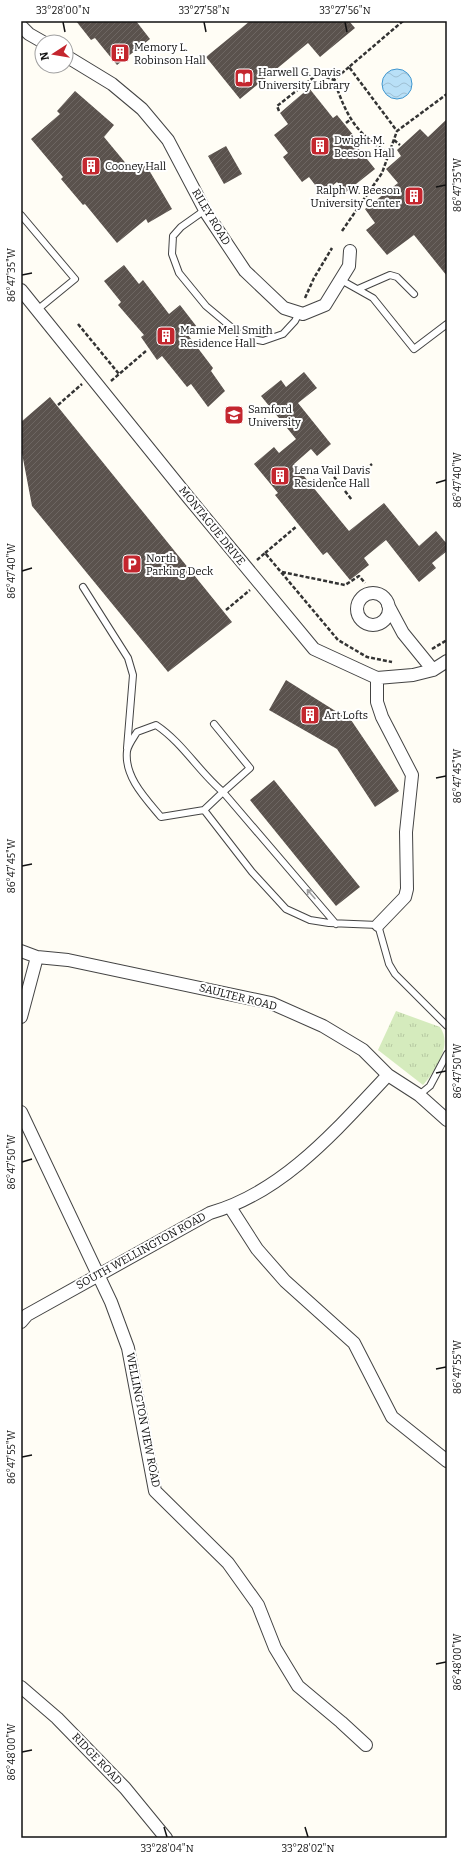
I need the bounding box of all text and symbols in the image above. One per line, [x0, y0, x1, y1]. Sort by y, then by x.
text: 33°28'00"N [36, 5, 90, 17]
text: 33°27'58"N [178, 5, 230, 17]
text: 33°27'56"N [319, 5, 371, 17]
north arrow [34, 34, 74, 74]
place label: Memory L. Robinson Hall [134, 41, 206, 67]
building icon: Memory L. Robinson Hall [109, 42, 131, 64]
text: N [37, 50, 52, 61]
place label: Harwell G. Davis University Library [258, 66, 350, 92]
library icon: Harwell G. Davis University Library [233, 67, 255, 89]
place label: Dwight M. Beeson Hall [334, 134, 395, 160]
building icon: Dwight M. Beeson Hall [309, 135, 331, 157]
building icon: Cooney Hall [80, 155, 102, 177]
text: 86°47'35"W [452, 157, 464, 212]
place label: Cooney Hall [105, 160, 166, 173]
place label: Ralph W. Beeson University Center [310, 184, 400, 210]
building icon: Ralph W. Beeson University Center [403, 185, 425, 207]
street label: RILEY ROAD [189, 186, 233, 248]
text: 86°47'35"W [6, 247, 18, 302]
place label: Mamie Mell Smith Residence Hall [180, 324, 273, 350]
building icon: Mamie Mell Smith Residence Hall [155, 325, 177, 347]
place label: Samford University [248, 403, 301, 429]
school or university icon: Samford University [223, 404, 245, 426]
text: 86°47'40"W [452, 452, 464, 508]
place label: Lena Vail Davis Residence Hall [294, 464, 370, 490]
building icon: Lena Vail Davis Residence Hall [269, 465, 291, 487]
street label: MONTAGUE DRIVE [176, 484, 248, 568]
text: 86°47'40"W [6, 543, 18, 599]
place label: North Parking Deck [146, 552, 214, 578]
parking icon: North Parking Deck [121, 553, 143, 575]
building icon: Art Lofts [299, 704, 321, 726]
place label: Art Lofts [324, 709, 368, 722]
text: 86°47'45"W [452, 748, 464, 803]
text: 86°47'45"W [6, 838, 18, 893]
one-way arrow [307, 890, 316, 900]
street label: SAULTER ROAD [198, 981, 278, 1013]
text: 86°47'50"W [452, 1043, 464, 1098]
text: 86°47'50"W [6, 1134, 18, 1189]
street label: SOUTH WELLINGTON ROAD [74, 1210, 208, 1292]
text: 86°47'55"W [452, 1339, 464, 1394]
street label: WELLINGTON VIEW ROAD [124, 1351, 163, 1489]
text: 86°47'55"W [6, 1429, 18, 1484]
text: 86°48'00"W [452, 1633, 464, 1690]
text: 86°48'00"W [6, 1723, 18, 1780]
street label: RIDGE ROAD [69, 1731, 125, 1787]
text: 33°28'04"N [140, 1843, 194, 1855]
text: 33°28'02"N [282, 1843, 334, 1855]

